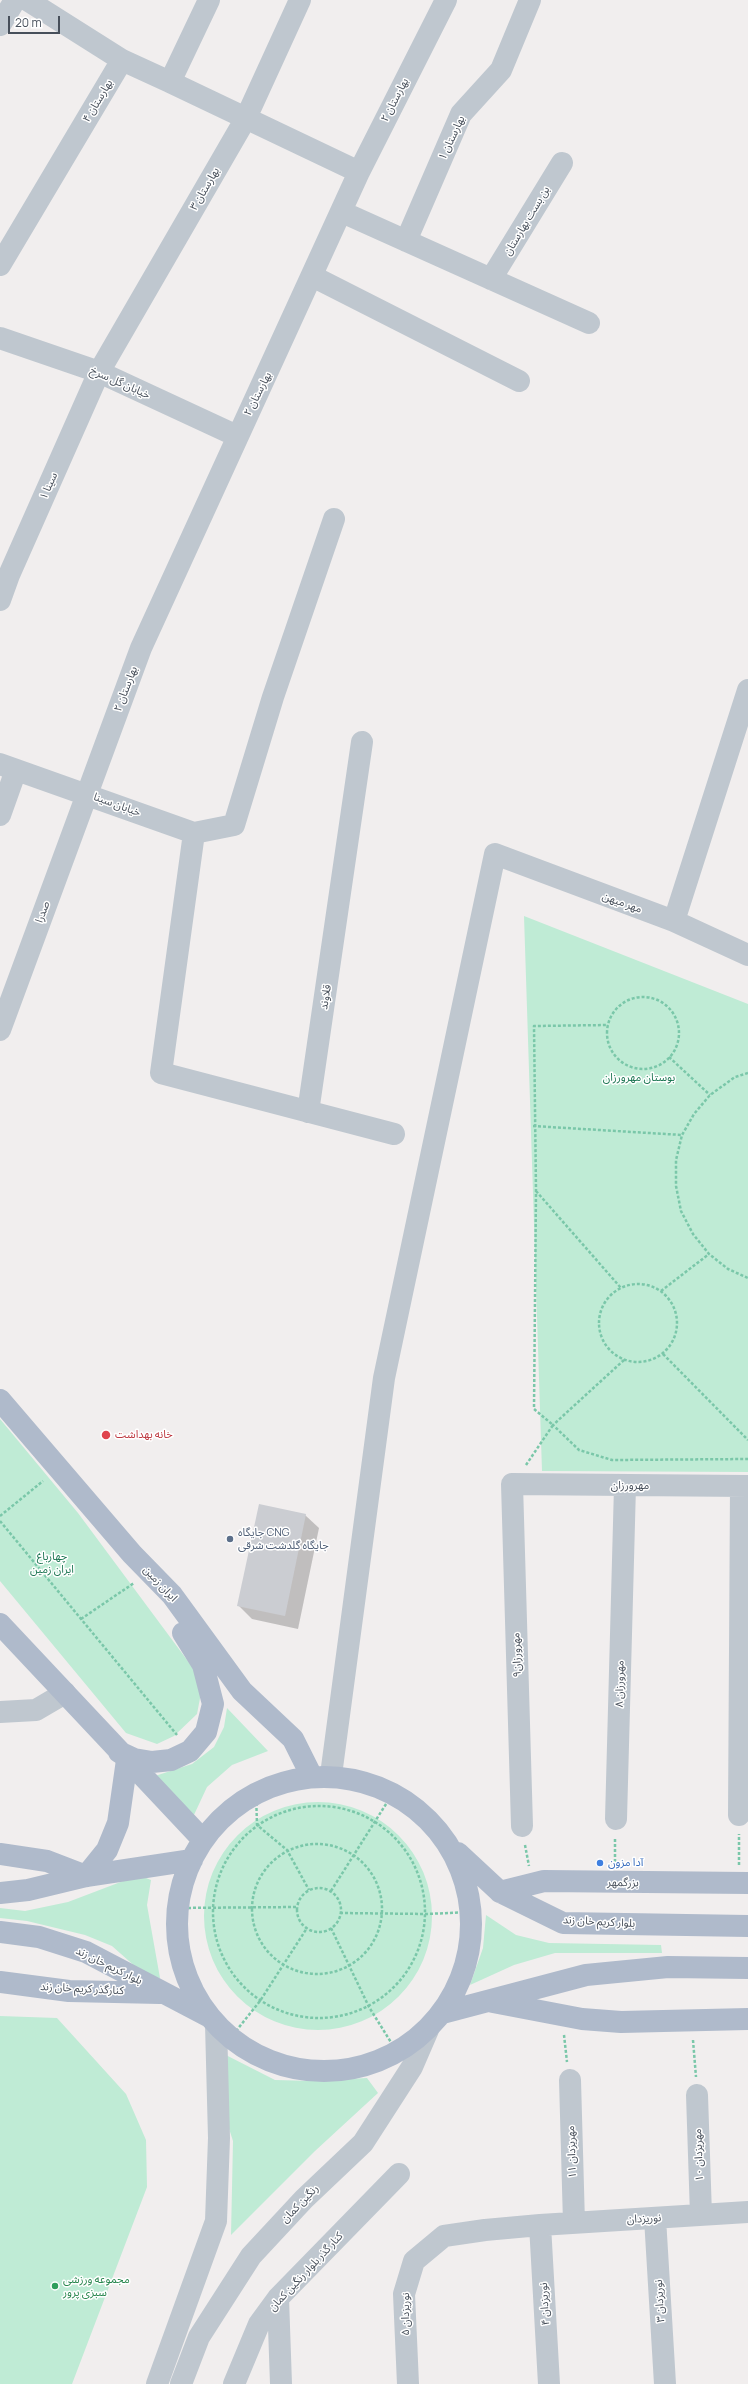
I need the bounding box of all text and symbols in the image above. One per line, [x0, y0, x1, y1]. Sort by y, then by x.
scale bar [10, 8, 62, 34]
text: 20 m [15, 14, 42, 31]
street label: بهارستان ۲ [378, 76, 412, 124]
street label: بهارستان ۴ [80, 77, 116, 125]
street label: بهارستان ۱ [436, 114, 468, 162]
street label: بهارستان ۳ [187, 165, 223, 213]
street label: بن بست بهارستان [501, 184, 553, 258]
street label: خیابان گل سرخ [88, 364, 152, 402]
street label: بهارستان ۲ [241, 370, 275, 418]
street label: سینا ۱ [37, 470, 61, 502]
street label: بهارستان ۲ [111, 665, 141, 713]
street label: خیابان سینا [92, 790, 142, 820]
street label: مهر میهن [600, 890, 644, 916]
street label: صدرا [33, 899, 53, 925]
street label: قلاوند [318, 984, 334, 1010]
park label: بوستان مهرورزان [603, 1071, 675, 1085]
place label: خانه بهداشت [115, 1428, 173, 1442]
marker: خانه بهداشت [100, 1429, 112, 1441]
street label: مهرورزان [611, 1479, 649, 1493]
place label: جایگاه CNG جایگاه گلدشت شرقی [238, 1526, 329, 1552]
marker: جایگاه CNG جایگاه گلدشت شرقی [225, 1534, 235, 1544]
park label: چهارباغ ایران زمین [30, 1550, 74, 1576]
street label: ایران زمین [140, 1563, 180, 1605]
street label: مهرورزان۹ [510, 1632, 524, 1678]
street label: مهرورزان ۸ [613, 1660, 627, 1708]
place label: آدا مزون [608, 1856, 643, 1870]
marker: آدا مزون [595, 1858, 605, 1868]
street label: بزرگمهر [607, 1876, 639, 1890]
street label: بلوار کریم خان زند [562, 1914, 636, 1930]
street label: بلوار کریم خان زند [74, 1944, 144, 1988]
street label: کنارگذر کریم خان زند [40, 1980, 124, 1998]
street label: مهریزدان ۱۱ [564, 2125, 580, 2179]
street label: مهریزدان ۱۰ [691, 2128, 707, 2182]
street label: رنگین کمان [279, 2182, 321, 2226]
street label: نوریزدان [626, 2212, 662, 2226]
street label: کنار گذر بلوار رنگین کمان [266, 2230, 346, 2314]
place label: مجموعه ورزشی سبزی پرور [63, 2273, 130, 2299]
street label: نوریزدان ۳ [652, 2279, 668, 2323]
marker: مجموعه ورزشی سبزی پرور [50, 2281, 60, 2291]
street label: نوریزدان ۴ [537, 2282, 553, 2326]
street label: نوریزدان ۵ [399, 2292, 413, 2336]

